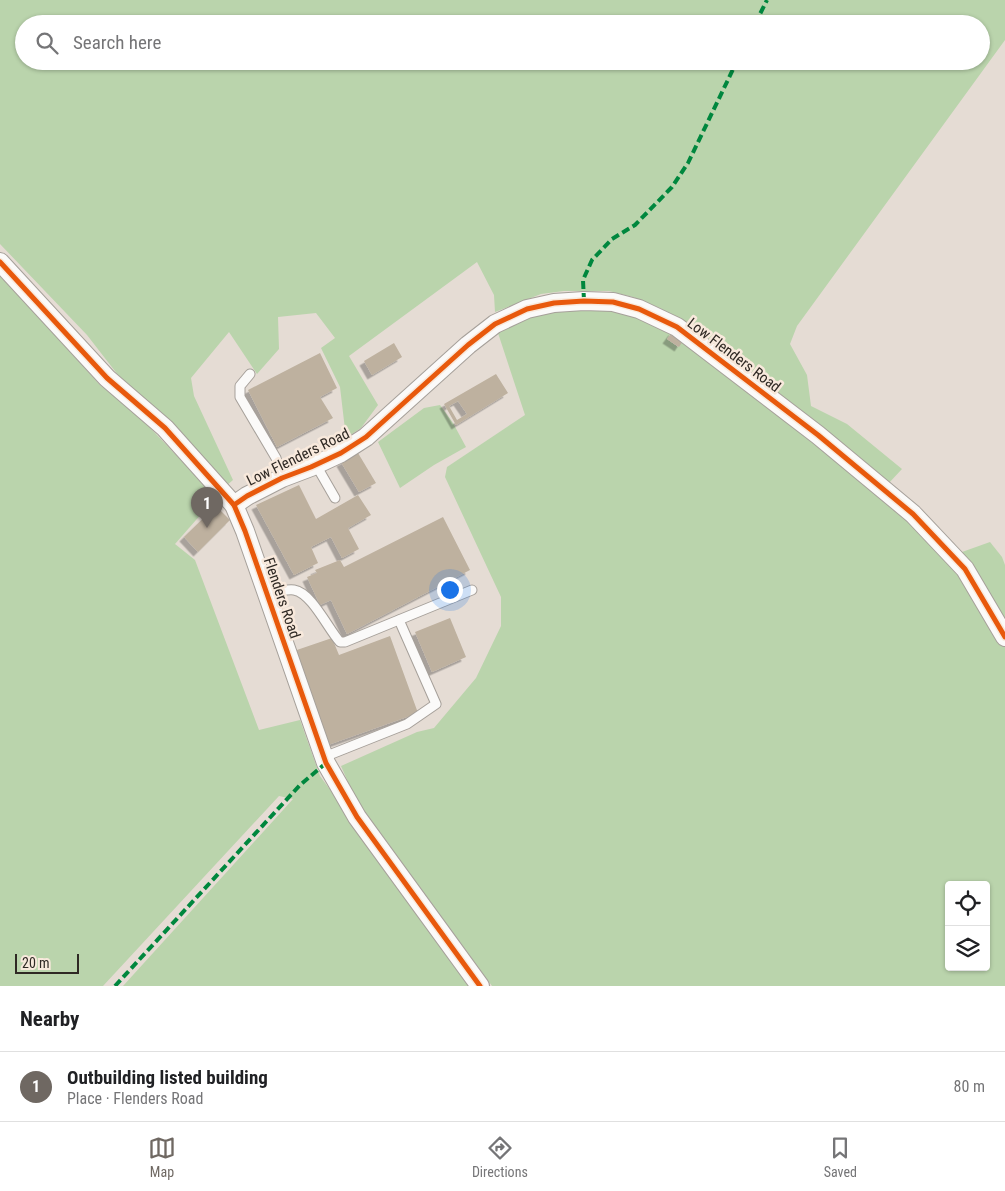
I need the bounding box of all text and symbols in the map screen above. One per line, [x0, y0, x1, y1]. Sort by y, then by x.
search box [15, 15, 990, 70]
icon: search [33, 29, 61, 57]
text: Search here [73, 31, 161, 54]
street label: Low Flenders Road [684, 314, 784, 396]
street label: Low Flenders Road [244, 424, 352, 490]
pin: 1 [191, 487, 223, 528]
street label: Flenders Road [260, 555, 304, 641]
your location [437, 577, 463, 603]
map controls [945, 881, 990, 971]
button: locate [945, 881, 990, 926]
button: layers [945, 926, 990, 971]
scale bar [15, 951, 79, 974]
text: 20 m [22, 955, 50, 971]
text: Nearby [20, 1007, 79, 1031]
text: Outbuilding listed building [67, 1066, 268, 1089]
text: 1 [32, 1077, 40, 1096]
text: 80 m [953, 1077, 985, 1096]
text: Place · Flenders Road [67, 1089, 203, 1108]
tab: Map [148, 1134, 176, 1180]
tab: Directions [472, 1134, 528, 1180]
tab: Saved [824, 1134, 857, 1180]

